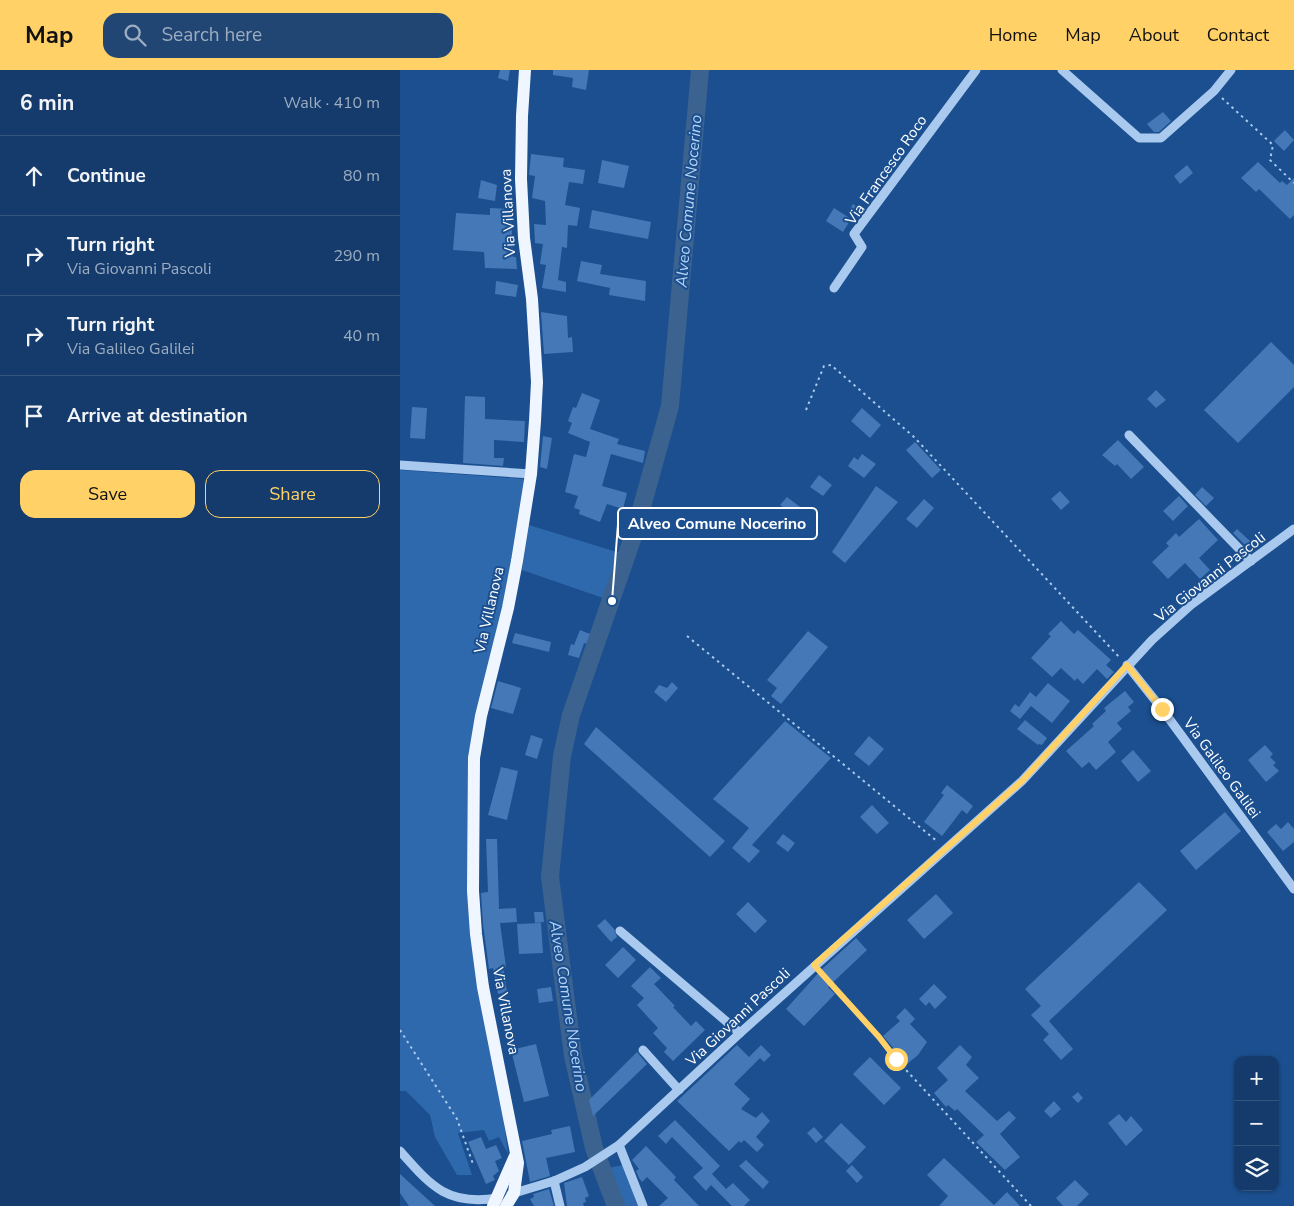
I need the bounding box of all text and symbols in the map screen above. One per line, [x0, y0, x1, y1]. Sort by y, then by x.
search box [103, 13, 453, 58]
text: Map [25, 19, 73, 51]
icon: search [121, 21, 149, 49]
text: Search here [161, 22, 262, 48]
text: Home [989, 23, 1037, 47]
text: Map [1065, 23, 1101, 47]
text: About [1129, 23, 1179, 47]
text: Contact [1207, 23, 1269, 47]
text: 6 min [20, 89, 74, 117]
text: Walk · 410 m [284, 92, 380, 114]
street label: Via Francesco Roco [840, 111, 931, 230]
water label: Alveo Comune Nocerino [670, 114, 708, 289]
icon: ahead [20, 162, 48, 190]
text: Continue [67, 163, 146, 189]
text: 80 m [343, 165, 380, 187]
street label: Via Villanova [496, 168, 520, 259]
text: Turn right [67, 232, 154, 258]
icon: right [20, 242, 48, 270]
text: 290 m [333, 245, 380, 267]
text: Via Giovanni Pascoli [67, 258, 212, 280]
text: Turn right [67, 312, 154, 338]
icon: right [20, 322, 48, 350]
text: 40 m [343, 325, 380, 347]
text: Via Galileo Galilei [67, 338, 194, 360]
icon: arrive [20, 402, 48, 430]
text: Arrive at destination [67, 403, 248, 429]
button: Save [20, 470, 195, 518]
button: Share [205, 470, 380, 518]
callout: Alveo Comune Nocerino [618, 508, 817, 539]
text: Alveo Comune Nocerino [628, 513, 806, 535]
street label: Via Giovanni Pascoli [1150, 527, 1270, 627]
street label: Via Villanova [469, 565, 509, 656]
route end [1151, 698, 1174, 721]
street label: Via Galileo Galilei [1178, 713, 1265, 822]
water label: Alveo Comune Nocerino [543, 918, 592, 1094]
street label: Via Giovanni Pascoli [681, 963, 794, 1071]
street label: Via Villanova [488, 965, 524, 1056]
route start [885, 1048, 908, 1071]
map controls [1234, 1056, 1279, 1191]
button: + [1234, 1056, 1279, 1101]
button: − [1234, 1101, 1279, 1146]
button: layers [1234, 1146, 1279, 1191]

